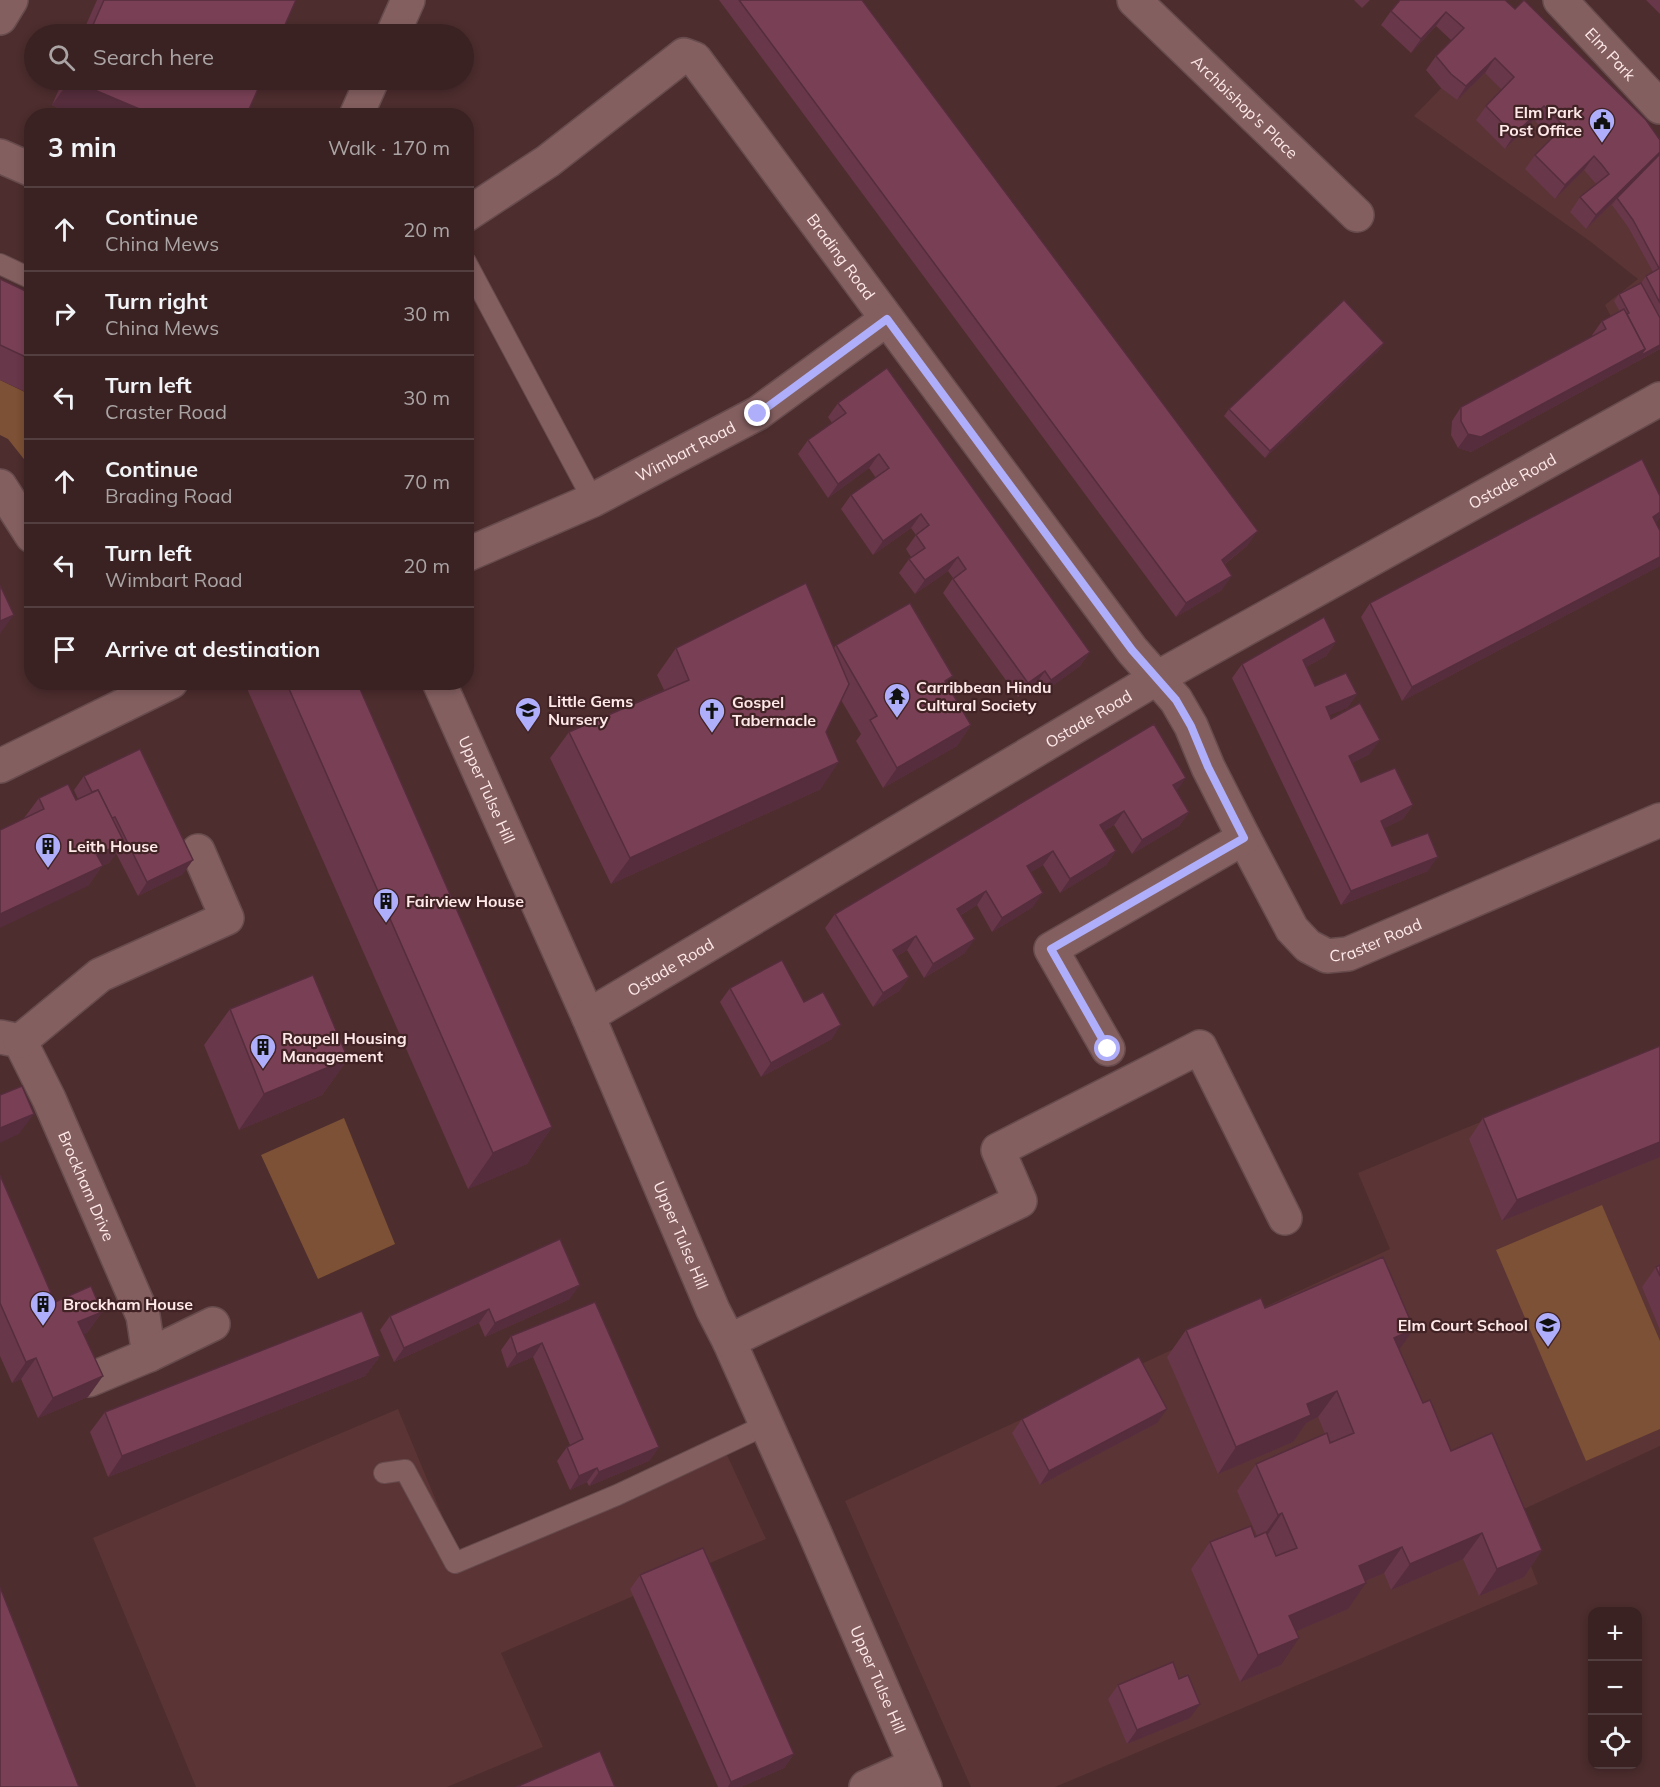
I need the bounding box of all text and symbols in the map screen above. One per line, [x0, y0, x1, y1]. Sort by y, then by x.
street label: Elm Park [1581, 23, 1641, 85]
search box [24, 24, 474, 90]
icon: search [45, 41, 78, 74]
text: Search here [93, 43, 214, 71]
street label: Archbishop's Place [1187, 51, 1302, 163]
place label: Elm Park Post Office [1499, 102, 1583, 140]
public building icon: Elm Park Post Office [1587, 106, 1617, 144]
text: 3 min [48, 131, 117, 164]
text: Walk · 170 m [328, 135, 450, 160]
text: Continue [105, 203, 198, 231]
street label: Brading Road [803, 210, 879, 304]
icon: ahead [48, 213, 81, 246]
text: 20 m [403, 217, 450, 242]
text: China Mews [105, 231, 219, 256]
text: Turn right [105, 287, 208, 315]
icon: right [48, 297, 81, 330]
text: 30 m [403, 301, 450, 326]
text: China Mews [105, 315, 219, 340]
text: Turn left [105, 371, 192, 399]
icon: left [48, 381, 81, 414]
text: 30 m [403, 385, 450, 410]
text: Craster Road [105, 399, 227, 424]
route end [744, 400, 770, 426]
street label: Wimbart Road [632, 417, 739, 486]
street label: Ostade Road [1465, 449, 1560, 513]
text: Continue [105, 455, 198, 483]
icon: ahead [48, 465, 81, 498]
text: 70 m [403, 469, 450, 494]
text: Brading Road [105, 483, 233, 508]
text: Turn left [105, 539, 192, 567]
icon: left [48, 549, 81, 582]
text: 20 m [403, 553, 450, 578]
text: Wimbart Road [105, 567, 243, 592]
icon: arrive [48, 633, 81, 666]
text: Arrive at destination [105, 635, 320, 663]
place label: Carribbean Hindu Cultural Society [916, 677, 1052, 715]
temple icon: Carribbean Hindu Cultural Society [882, 681, 912, 719]
street label: Ostade Road [1041, 685, 1135, 752]
place label: Little Gems Nursery [548, 691, 633, 729]
place label: Gospel Tabernacle [732, 692, 816, 730]
school or university icon: Little Gems Nursery [513, 695, 543, 733]
church icon: Gospel Tabernacle [697, 696, 727, 734]
street label: Upper Tulse Hill [454, 733, 520, 847]
building icon: Leith House [33, 831, 63, 869]
place label: Leith House [68, 836, 158, 856]
building icon: Fairview House [371, 886, 401, 924]
place label: Fairview House [406, 891, 524, 911]
street label: Craster Road [1329, 914, 1425, 966]
street label: Ostade Road [624, 934, 717, 1000]
place label: Roupell Housing Management [282, 1028, 407, 1066]
building icon: Roupell Housing Management [248, 1032, 278, 1070]
route start [1094, 1035, 1120, 1061]
street label: Brockham Drive [54, 1128, 119, 1244]
street label: Upper Tulse Hill [649, 1178, 713, 1292]
building icon: Brockham House [28, 1289, 58, 1327]
place label: Brockham House [63, 1294, 193, 1314]
school or university icon: Elm Court School [1533, 1310, 1563, 1348]
place label: Elm Court School [1398, 1315, 1528, 1335]
map controls [1588, 1607, 1642, 1769]
button: + [1588, 1607, 1642, 1661]
street label: Upper Tulse Hill [846, 1622, 911, 1737]
button: − [1588, 1661, 1642, 1715]
button: locate [1588, 1715, 1642, 1769]

